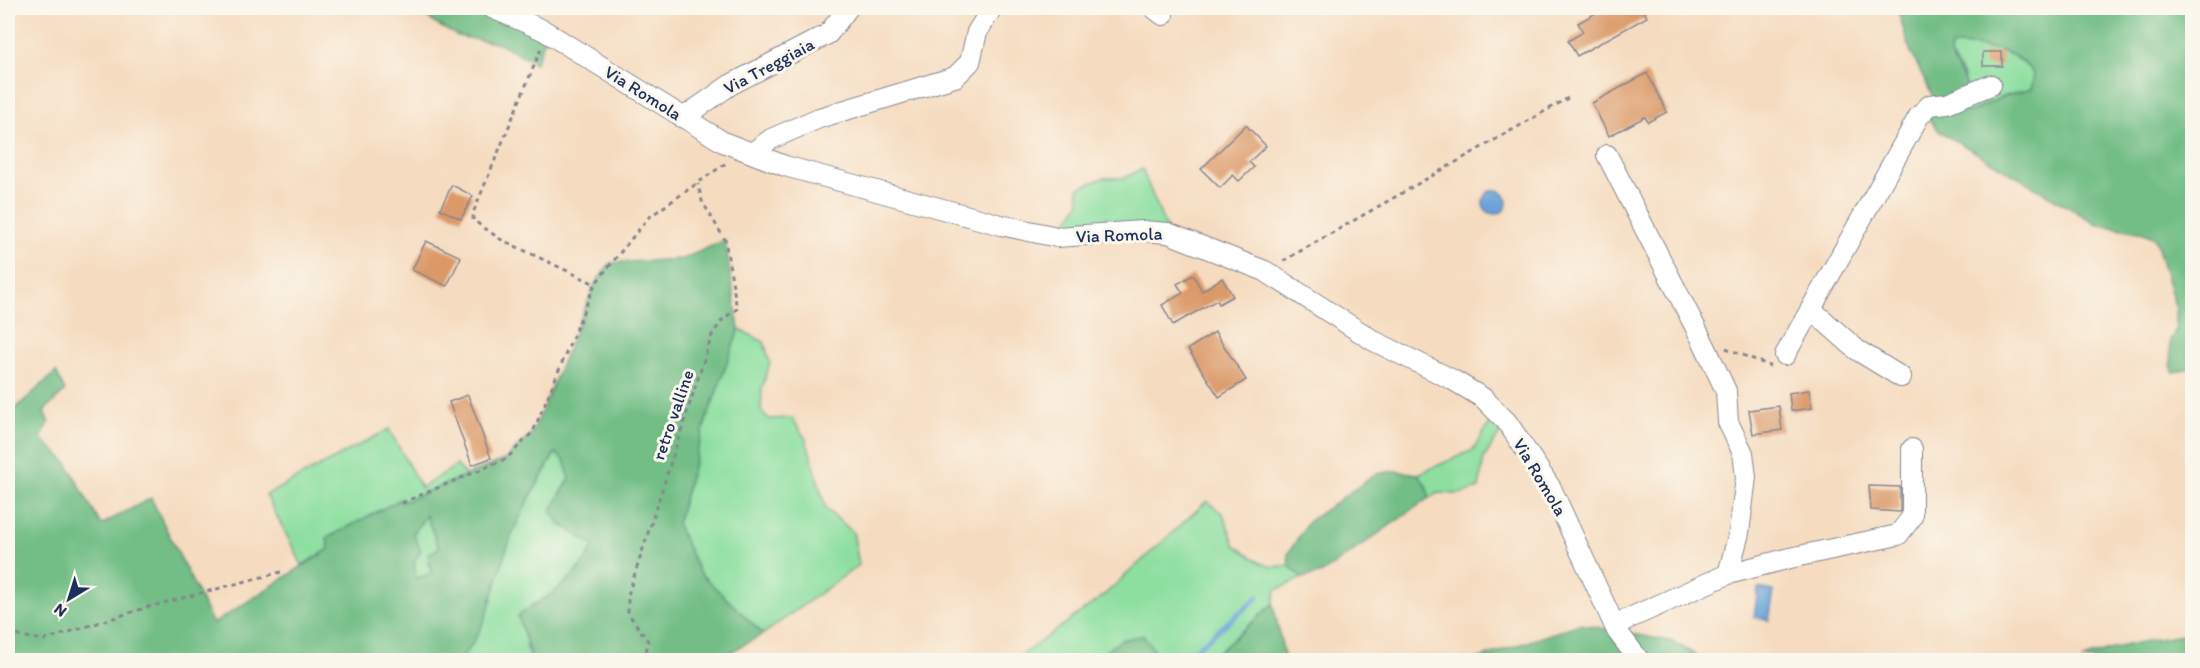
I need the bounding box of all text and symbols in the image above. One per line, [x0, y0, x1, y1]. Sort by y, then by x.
street label: Via Treggiaia [720, 33, 819, 99]
street label: Via Romola [600, 61, 686, 125]
street label: Via Romola [1075, 222, 1163, 248]
street label: retro valline [647, 367, 699, 463]
street label: Via Romola [1508, 434, 1572, 520]
north arrow [39, 569, 99, 629]
text: N [50, 600, 70, 621]

